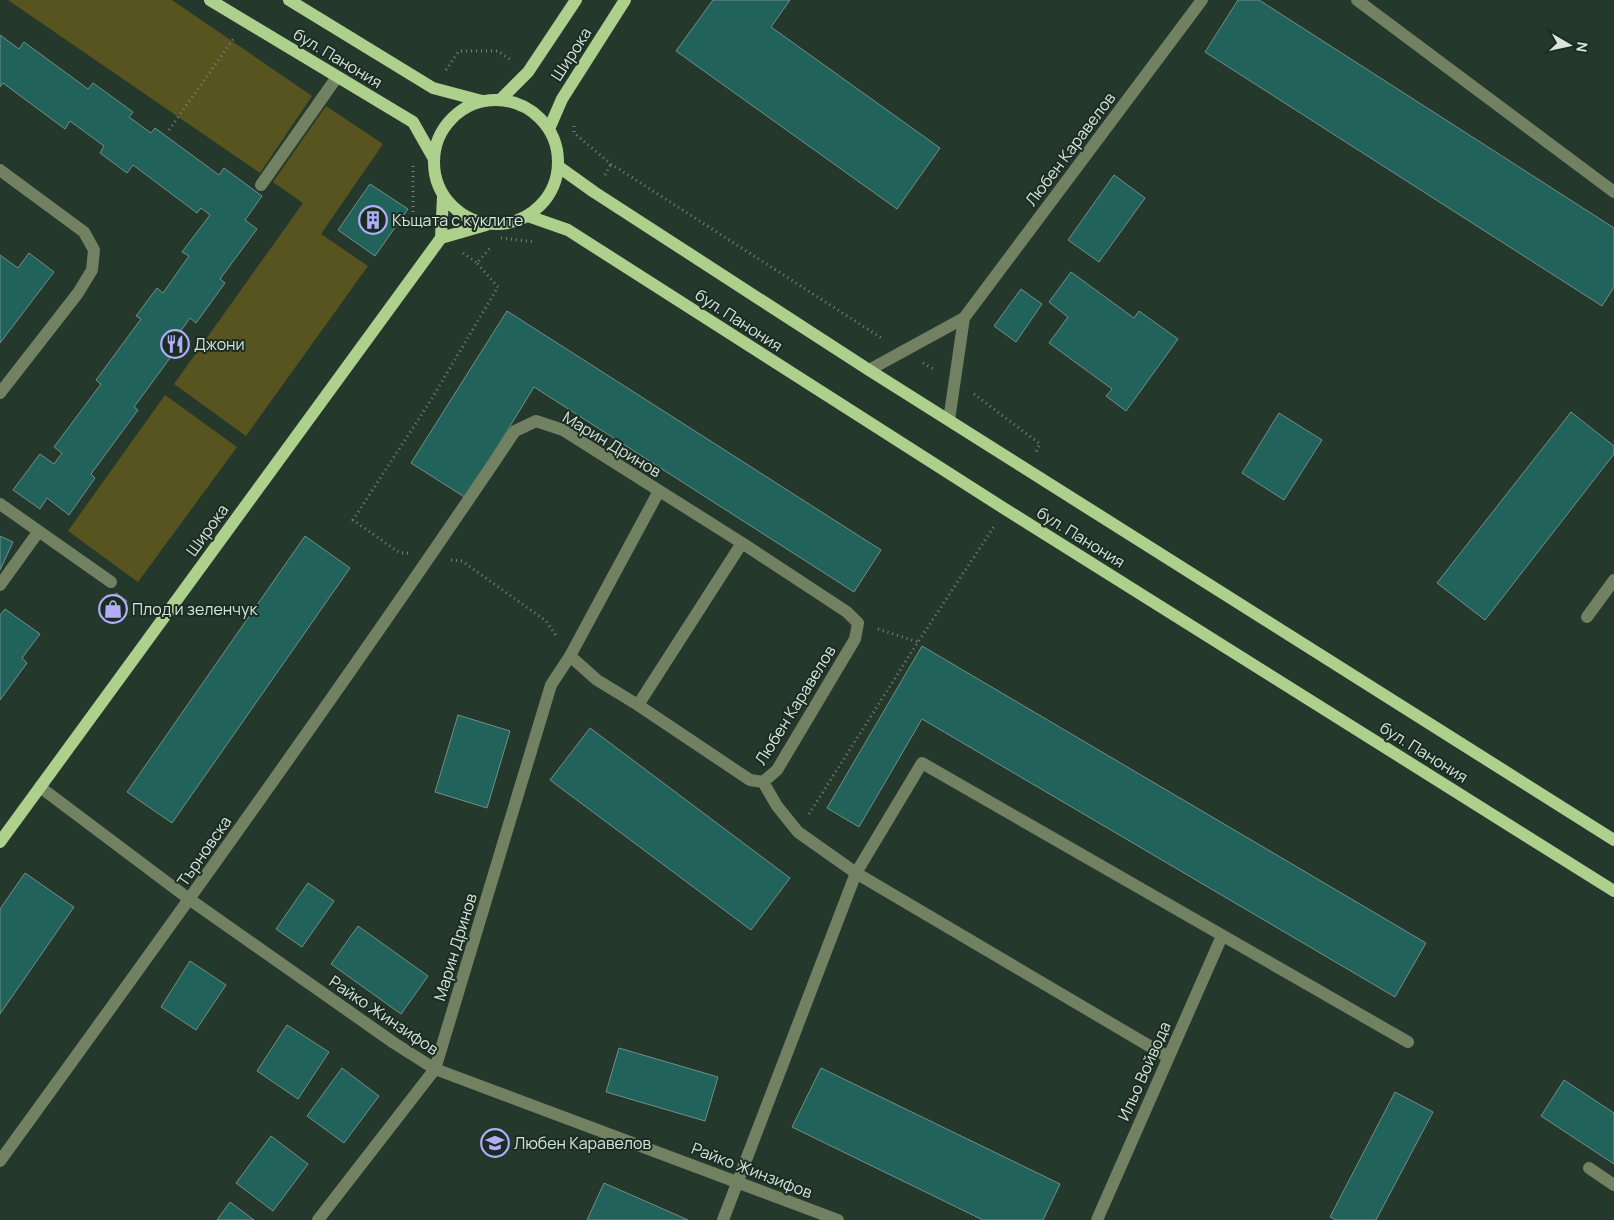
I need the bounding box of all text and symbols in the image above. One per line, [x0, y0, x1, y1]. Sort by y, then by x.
north arrow [1544, 20, 1594, 70]
street label: бул. Панония [290, 23, 386, 93]
street label: Широка [546, 23, 596, 85]
text: N [1572, 41, 1593, 54]
street label: Любен Каравелов [1020, 87, 1120, 210]
building icon: Къщата с куклите [358, 205, 388, 235]
place label: Къщата с куклите [392, 209, 523, 231]
street label: бул. Панония [691, 284, 787, 356]
restaurant icon: Джони [160, 329, 190, 359]
place label: Джони [194, 333, 245, 355]
street label: Марин Дринов [559, 406, 666, 482]
street label: Широка [181, 500, 233, 560]
street label: бул. Панония [1033, 501, 1129, 573]
shop icon: Плод и зеленчук [98, 594, 128, 624]
place label: Плод и зеленчук [132, 598, 258, 620]
street label: Любен Каравелов [749, 641, 841, 769]
street label: бул. Панония [1376, 716, 1472, 788]
street label: Търновска [172, 811, 236, 891]
street label: Марин Дринов [428, 890, 482, 1004]
street label: Райко Жинзифов [325, 970, 443, 1060]
street label: Ильо Войвода [1112, 1018, 1176, 1124]
school or university icon: Любен Каравелов [480, 1128, 510, 1158]
place label: Любен Каравелов [514, 1132, 652, 1154]
street label: Райко Жинзифов [688, 1137, 816, 1203]

